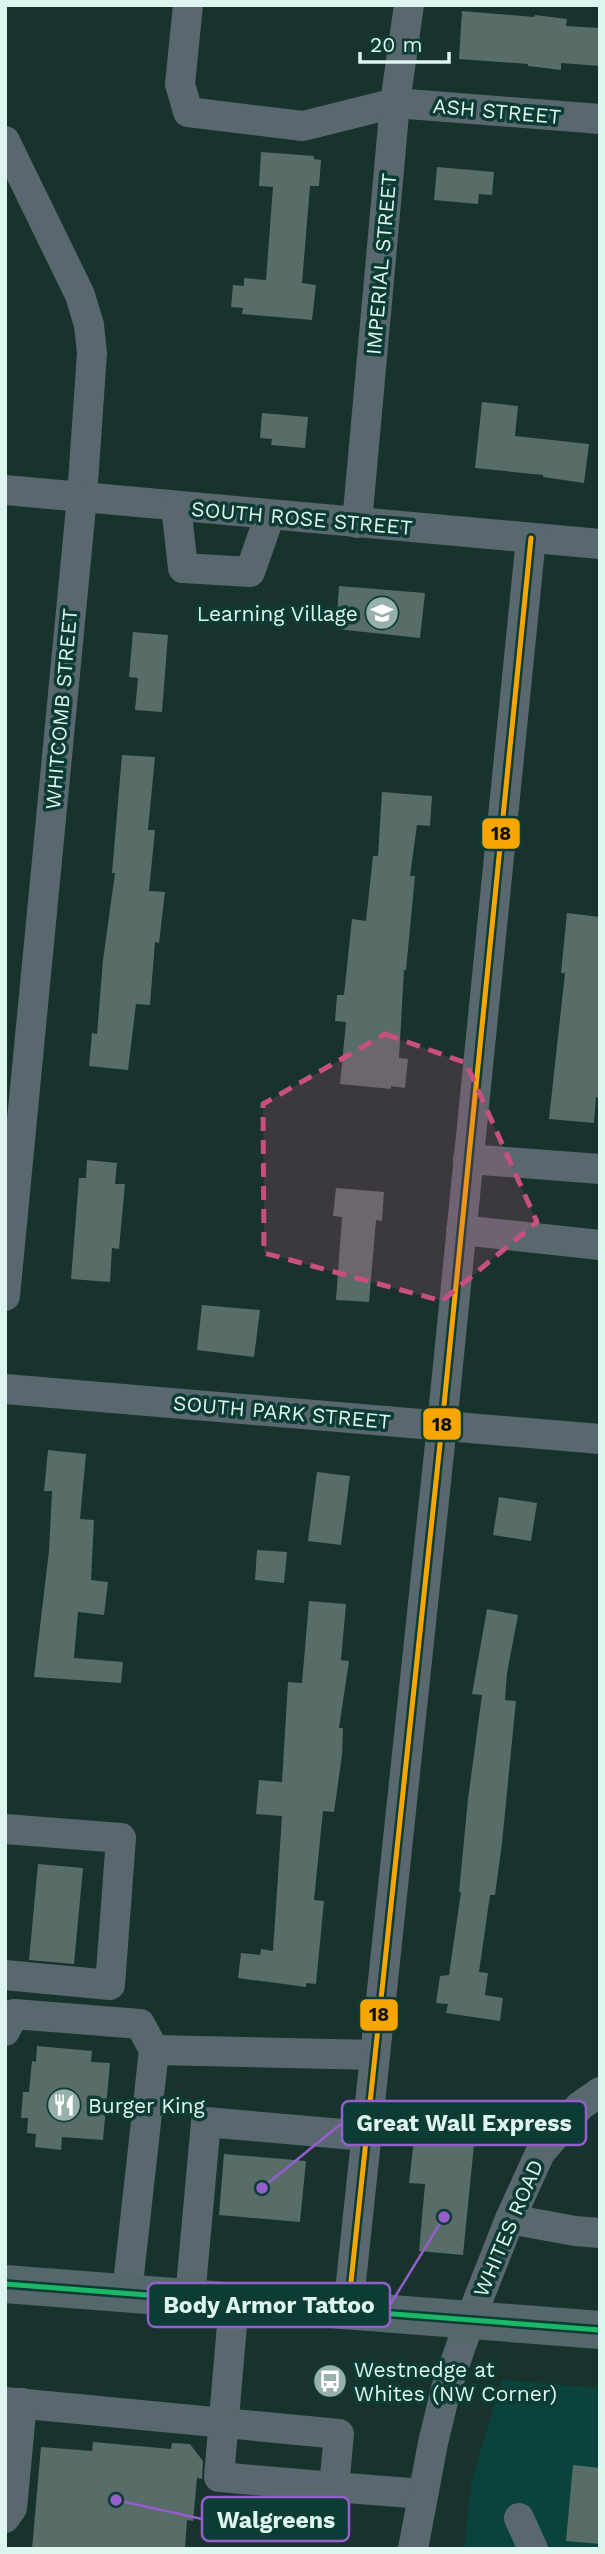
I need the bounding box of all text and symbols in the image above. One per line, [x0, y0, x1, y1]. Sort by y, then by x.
scale bar [360, 21, 449, 65]
text: 20 m [370, 32, 422, 57]
street label: ASH STREET [432, 93, 563, 129]
street label: IMPERIAL STREET [361, 172, 401, 356]
street label: SOUTH ROSE STREET [190, 496, 414, 540]
school or university icon: Learning Village [363, 594, 401, 632]
place label: Learning Village [197, 601, 358, 626]
street label: WHITCOMB STREET [40, 607, 82, 811]
line badge: 18 [481, 817, 521, 850]
text: 18 [491, 822, 511, 845]
street label: SOUTH PARK STREET [172, 1390, 392, 1434]
line badge: 18 [422, 1407, 462, 1441]
text: 18 [432, 1413, 452, 1436]
line badge: 18 [359, 1998, 399, 2032]
text: 18 [369, 2003, 389, 2026]
restaurant icon: Burger King [45, 2086, 83, 2124]
place label: Burger King [88, 2093, 206, 2118]
callout: Great Wall Express [342, 2101, 586, 2145]
text: Great Wall Express [356, 2110, 572, 2137]
street label: WHITES ROAD [468, 2156, 548, 2300]
callout: Body Armor Tattoo [148, 2283, 390, 2327]
text: Body Armor Tattoo [163, 2292, 375, 2319]
place label: Westnedge at Whites (NW Corner) [354, 2357, 557, 2406]
bus stop icon: Westnedge at Whites (NW Corner) [311, 2362, 349, 2400]
callout: Walgreens [202, 2497, 349, 2541]
text: Walgreens [217, 2507, 335, 2534]

